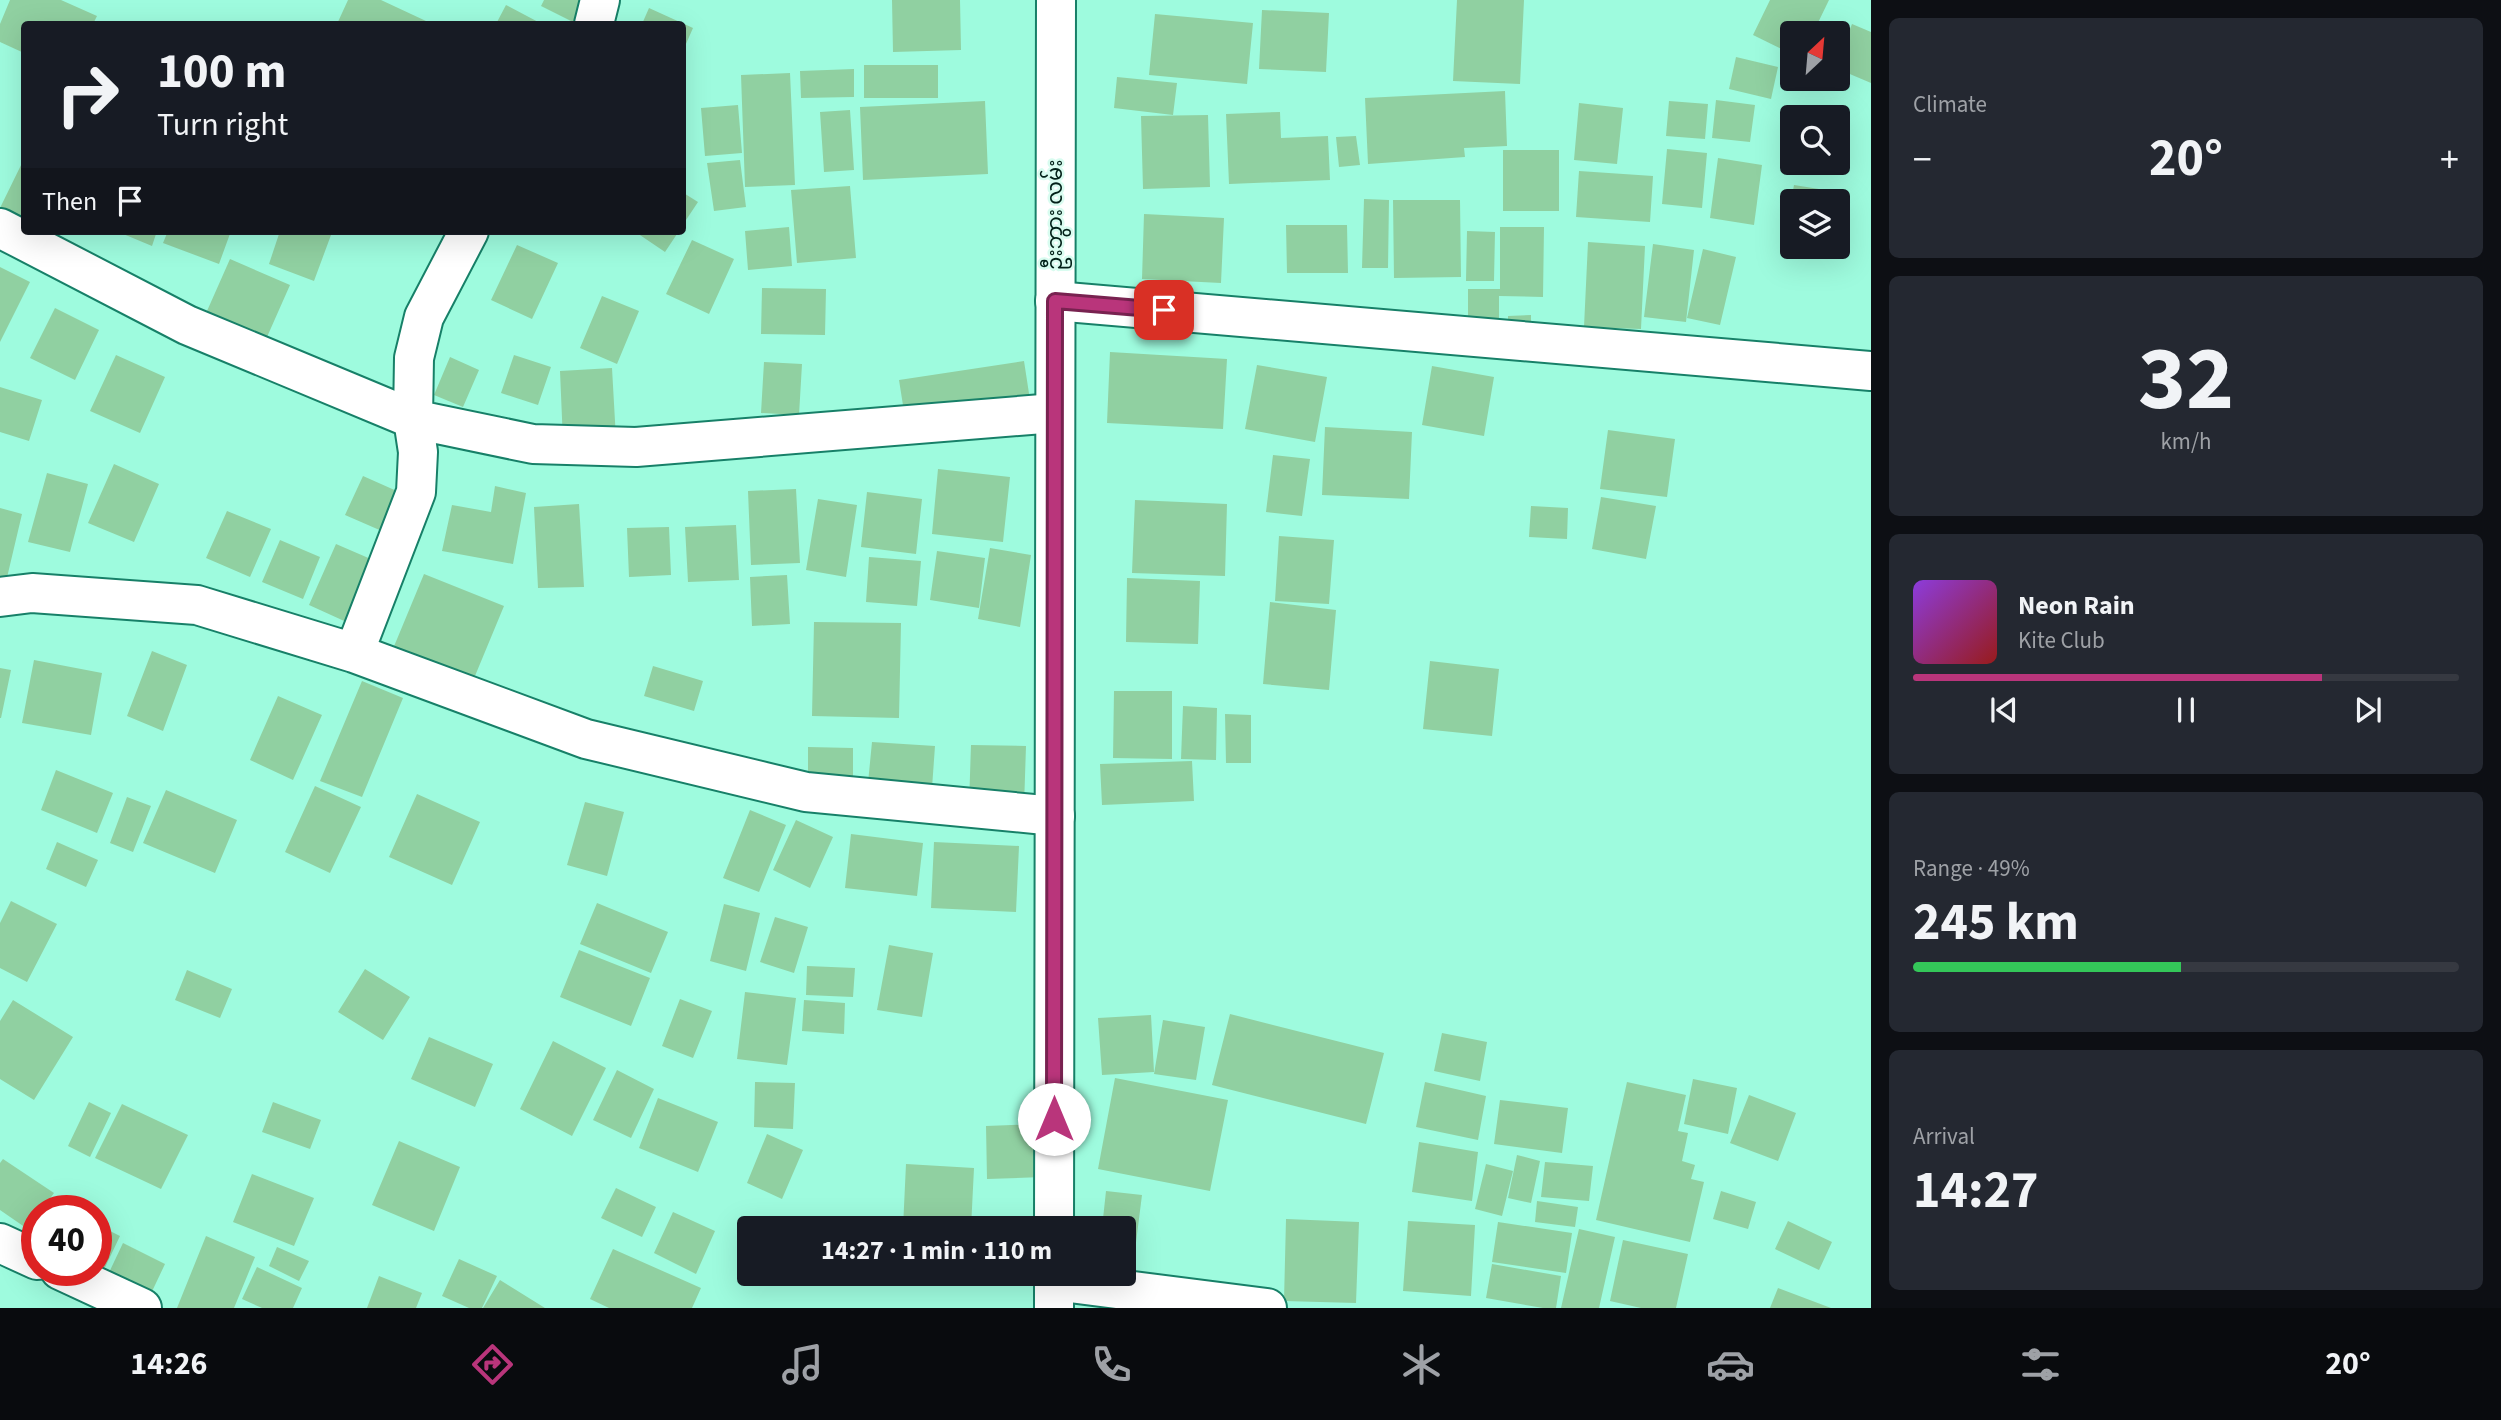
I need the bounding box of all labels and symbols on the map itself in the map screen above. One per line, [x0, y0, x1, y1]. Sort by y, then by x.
north arrow [1780, 21, 1850, 91]
street label: ဦးဘွား လမ်း [1039, 160, 1072, 270]
pin [1134, 280, 1194, 340]
position arrow [1017, 1082, 1091, 1156]
speed limit sign: 40 [21, 1195, 112, 1286]

